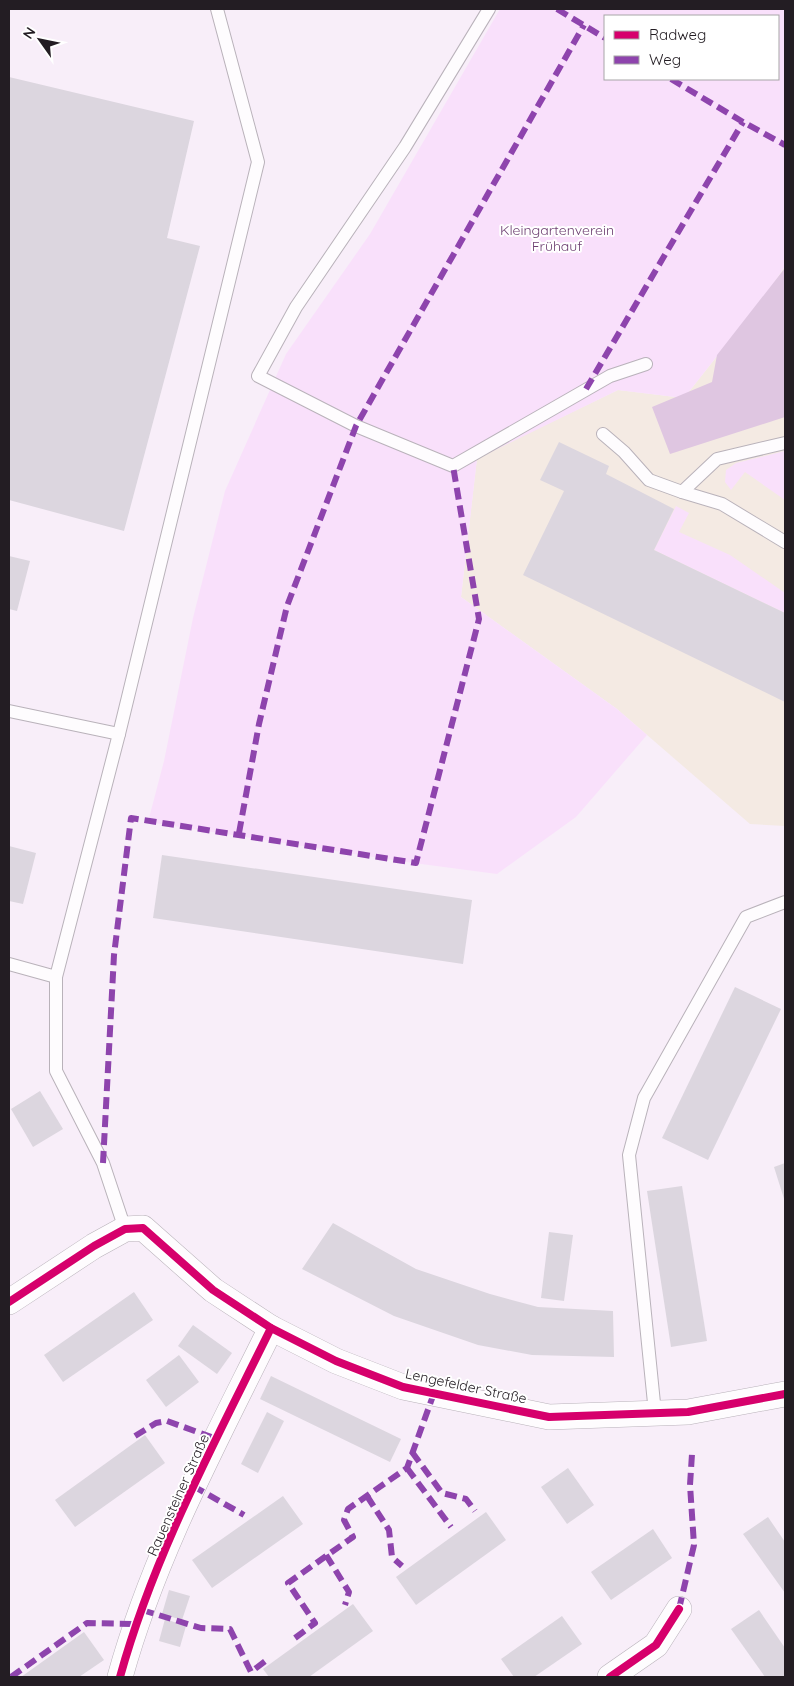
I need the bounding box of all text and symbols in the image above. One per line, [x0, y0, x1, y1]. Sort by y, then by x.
north arrow [15, 15, 65, 65]
legend [604, 15, 779, 80]
text: N [19, 24, 39, 42]
text: Radweg [649, 25, 706, 44]
text: Weg [649, 50, 681, 69]
park label: Kleingartenverein Frühauf [500, 221, 614, 255]
street label: Lengefelder Straße [404, 1364, 528, 1408]
street label: Rauensteiner Straße [143, 1431, 213, 1559]

